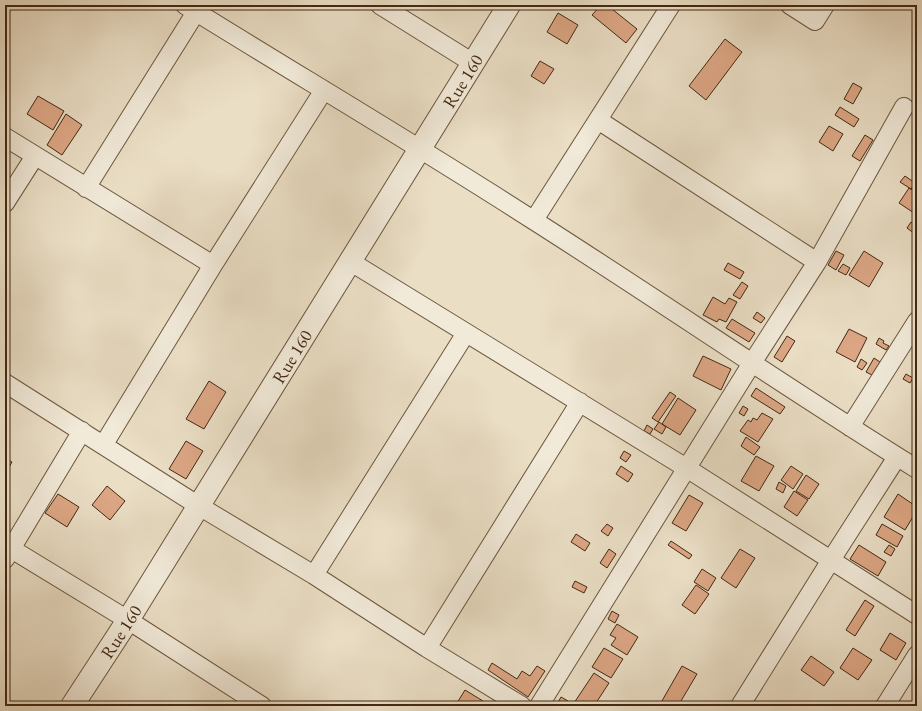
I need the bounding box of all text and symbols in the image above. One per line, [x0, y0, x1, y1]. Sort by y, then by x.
street label: Rue 160 [437, 49, 488, 112]
street label: Rue 160 [266, 325, 317, 387]
street label: Rue 160 [95, 600, 146, 662]

